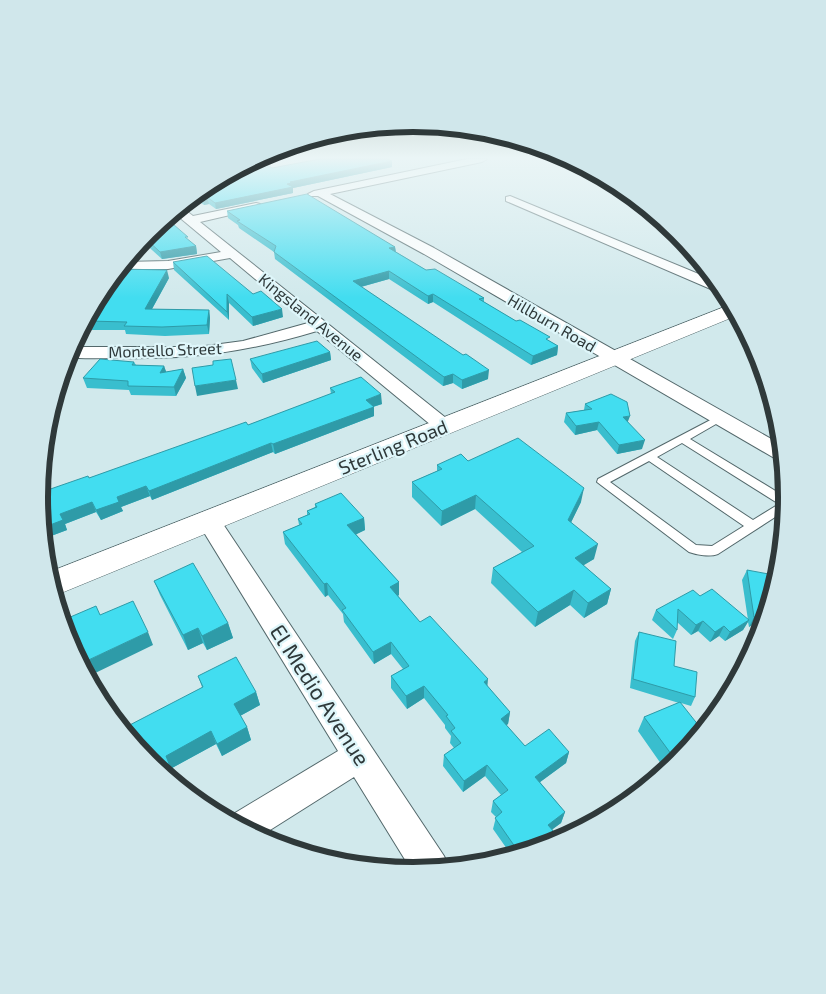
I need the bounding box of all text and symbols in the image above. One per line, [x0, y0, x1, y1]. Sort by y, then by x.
street label: Kingsland Avenue [255, 269, 367, 364]
street label: Hillburn Road [505, 290, 600, 355]
street label: Montello Street [108, 338, 222, 361]
street label: Sterling Road [335, 414, 451, 479]
street label: El Medio Avenue [266, 619, 376, 770]

